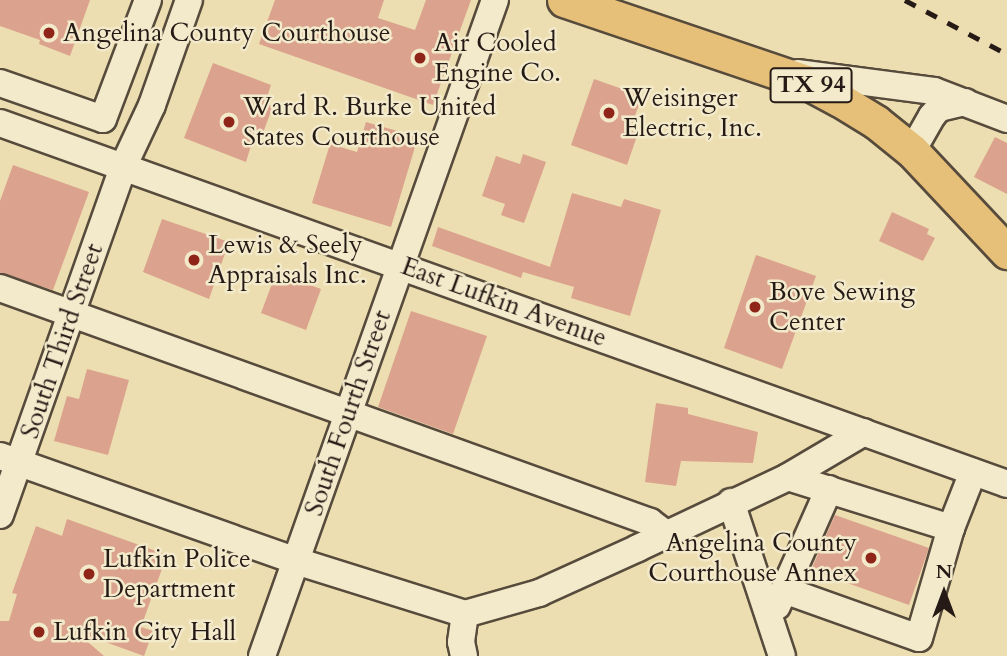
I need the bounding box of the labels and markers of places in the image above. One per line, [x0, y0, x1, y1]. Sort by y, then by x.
place label: Angelina County Courthouse [63, 17, 390, 49]
marker: Angelina County Courthouse [41, 25, 57, 41]
place label: Air Cooled Engine Co. [434, 27, 561, 88]
marker: Air Cooled Engine Co. [412, 50, 428, 66]
place label: Weisinger Electric, Inc. [623, 82, 762, 144]
place label: Ward R. Burke United States Courthouse [243, 91, 496, 152]
marker: Weisinger Electric, Inc. [601, 105, 617, 121]
marker: Ward R. Burke United States Courthouse [221, 114, 237, 130]
place label: Lewis & Seely Appraisals Inc. [208, 229, 367, 290]
marker: Lewis & Seely Appraisals Inc. [186, 252, 202, 268]
place label: Bove Sewing Center [769, 276, 915, 338]
marker: Bove Sewing Center [747, 299, 763, 315]
place label: Angelina County Courthouse Annex [648, 527, 857, 588]
place label: Lufkin Police Department [103, 543, 251, 604]
marker: Angelina County Courthouse Annex [863, 550, 879, 566]
marker: Lufkin Police Department [81, 566, 97, 582]
place label: Lufkin City Hall [53, 616, 236, 648]
marker: Lufkin City Hall [31, 624, 47, 640]

